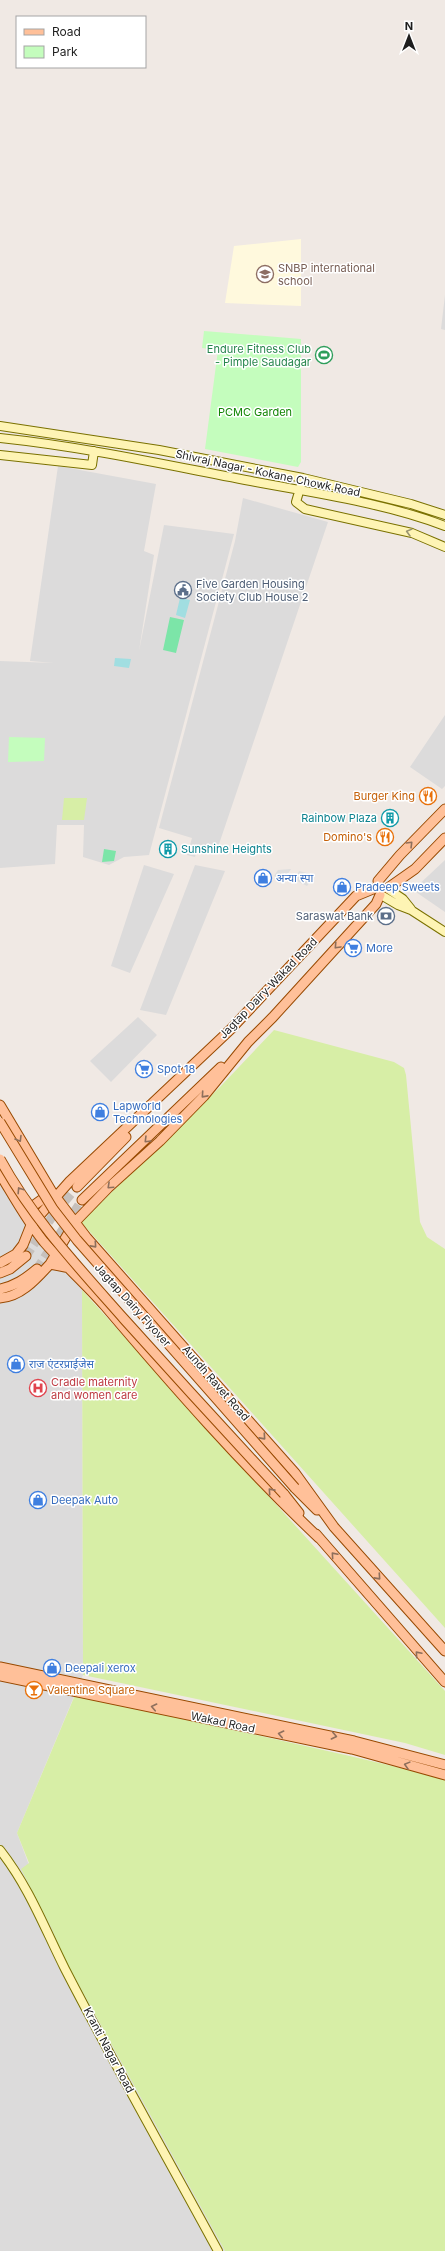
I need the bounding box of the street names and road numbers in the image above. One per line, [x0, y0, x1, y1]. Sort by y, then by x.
street label: Shivraj Nagar - Kokane Chowk Road [174, 447, 362, 499]
street label: Jagtap Dairy-Wakad Road [216, 934, 320, 1042]
street label: Jagtap Dairy Flyover [92, 1260, 174, 1350]
street label: Aundh Ravet Road [179, 1342, 253, 1424]
street label: Wakad Road [190, 1708, 256, 1736]
street label: Kranti Nagar Road [81, 2005, 137, 2095]

